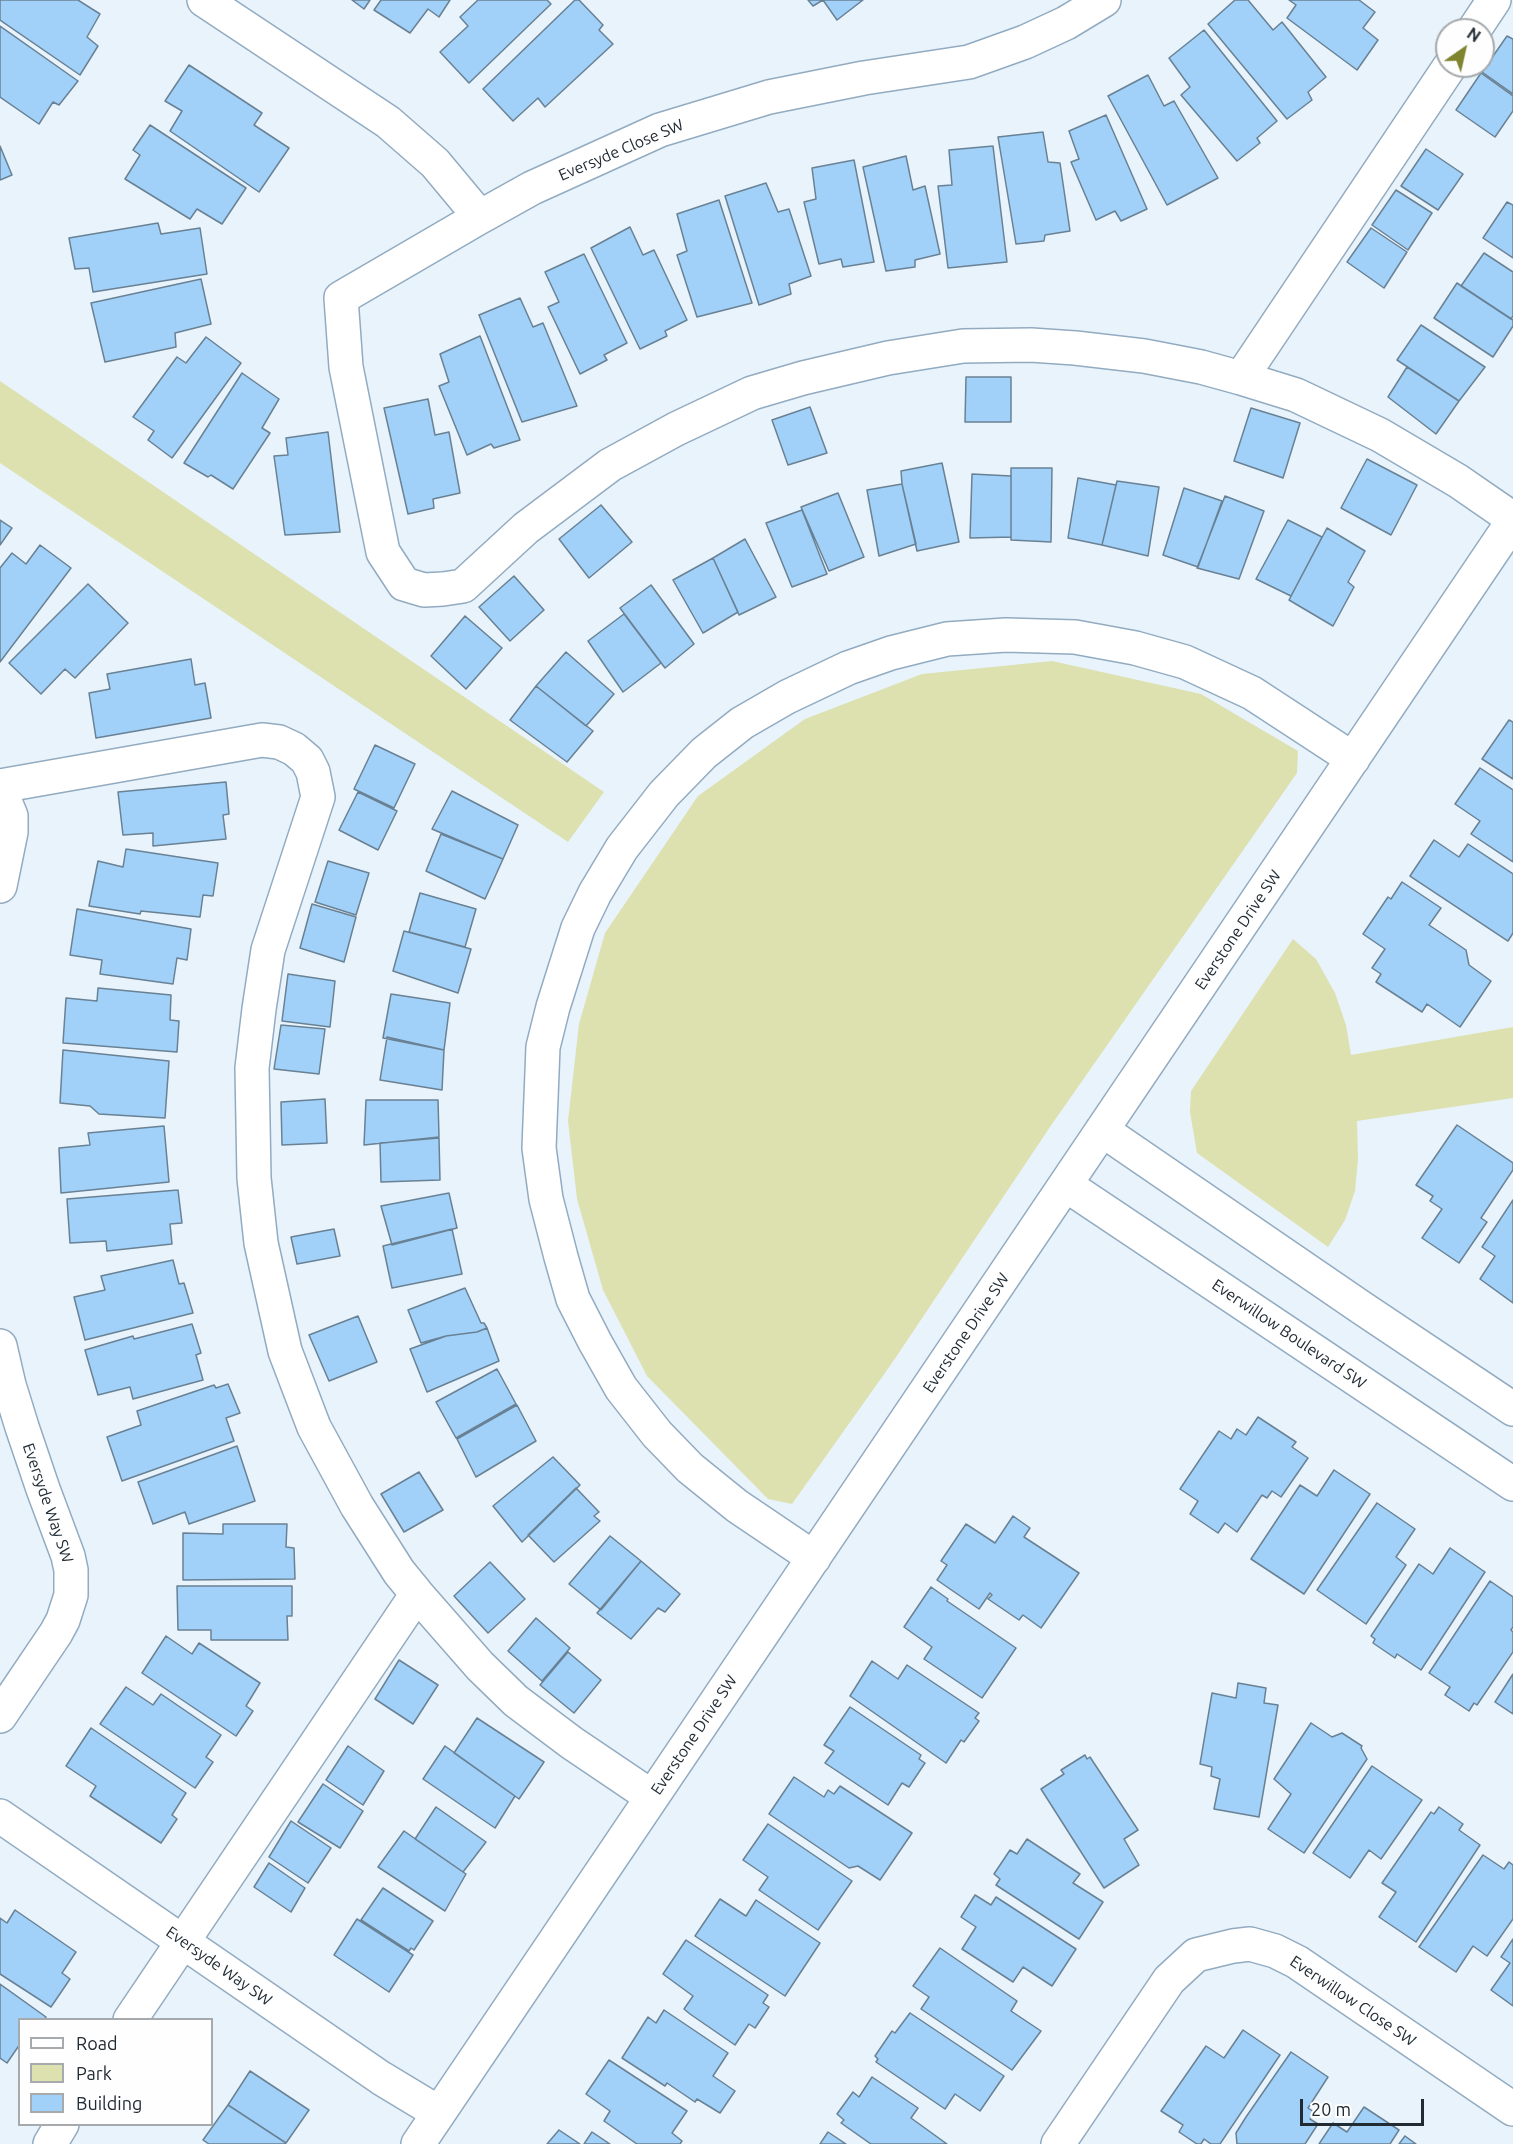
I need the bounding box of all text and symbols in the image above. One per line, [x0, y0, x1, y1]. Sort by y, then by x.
north arrow [1435, 18, 1495, 78]
text: N [1464, 24, 1484, 46]
street label: Eversyde Close SW [556, 115, 686, 185]
street label: Everstone Drive SW [1191, 866, 1285, 994]
street label: Everstone Drive SW [919, 1269, 1013, 1397]
street label: Everwillow Boulevard SW [1208, 1275, 1370, 1393]
street label: Eversyde Way SW [19, 1441, 77, 1565]
street label: Everstone Drive SW [647, 1671, 741, 1799]
street label: Eversyde Way SW [162, 1922, 276, 2010]
street label: Everwillow Close SW [1286, 1952, 1420, 2050]
legend [18, 2018, 213, 2126]
text: Road [76, 2033, 118, 2053]
text: Park [76, 2063, 112, 2083]
scale bar [1303, 2087, 1428, 2125]
text: Building [76, 2093, 142, 2113]
text: 20 m [1311, 2099, 1351, 2119]

